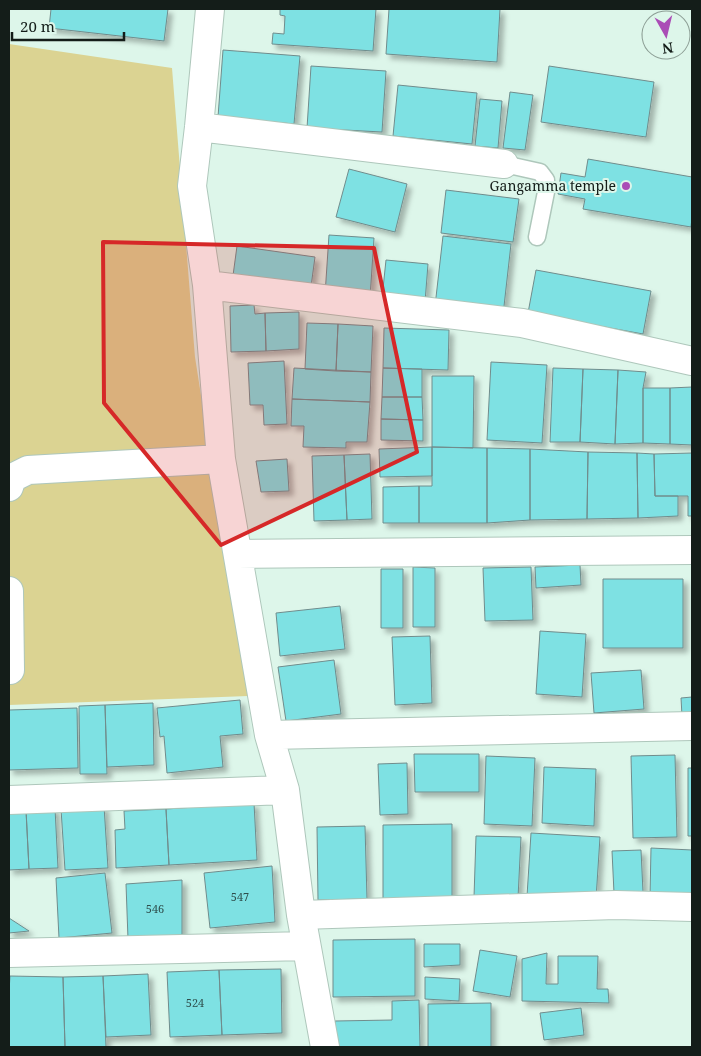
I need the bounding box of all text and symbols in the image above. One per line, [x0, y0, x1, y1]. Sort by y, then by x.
scale bar [12, 10, 125, 42]
north arrow [641, 10, 691, 60]
text: 20 m [20, 16, 55, 36]
text: N [661, 38, 675, 59]
place label: Gangamma temple [490, 176, 616, 195]
marker: Gangamma temple [620, 180, 632, 192]
house number: 547 [231, 889, 249, 904]
house number: 546 [146, 901, 164, 916]
house number: 524 [186, 995, 204, 1010]

